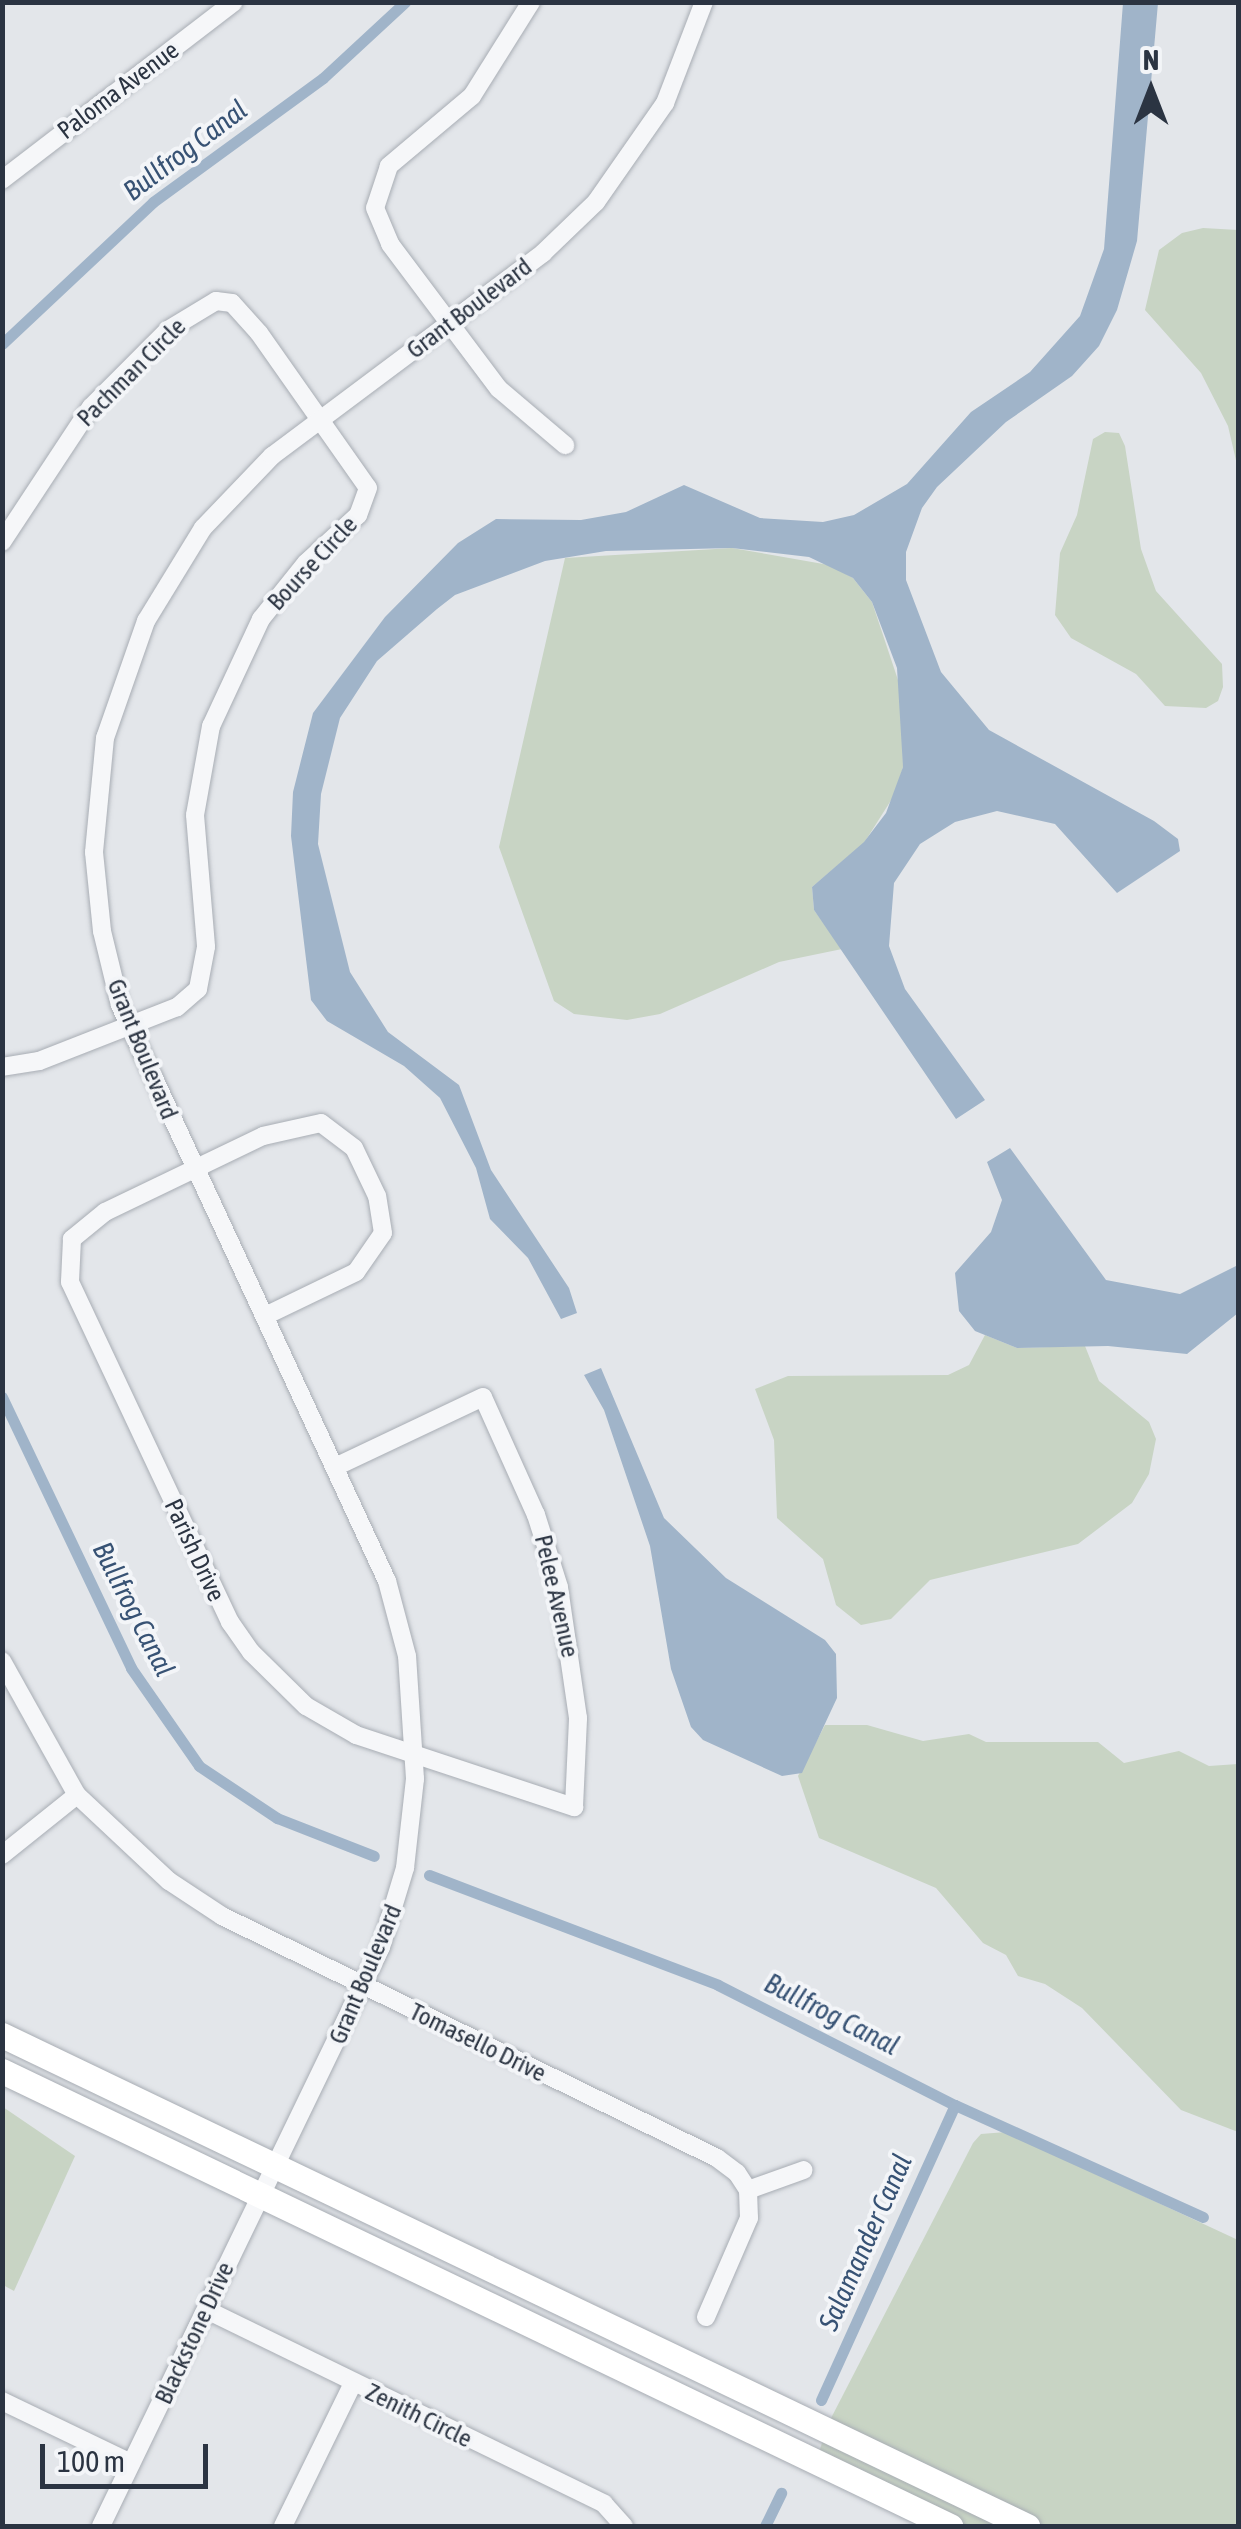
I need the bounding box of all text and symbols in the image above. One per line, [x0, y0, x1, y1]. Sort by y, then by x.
street label: Paloma Avenue [52, 35, 184, 145]
north arrow [1101, 40, 1201, 140]
text: N [1143, 44, 1159, 76]
water label: Bullfrog Canal [116, 92, 254, 208]
street label: Grant Boulevard [401, 251, 537, 365]
street label: Pachman Circle [70, 311, 192, 433]
street label: Bourse Circle [261, 510, 363, 616]
street label: Grant Boulevard [101, 975, 185, 1123]
street label: Parish Drive [158, 1494, 232, 1606]
street label: Pelee Avenue [528, 1532, 586, 1660]
water label: Bullfrog Canal [86, 1536, 182, 1682]
street label: Grant Boulevard [322, 1900, 408, 2048]
water label: Bullfrog Canal [759, 1966, 905, 2062]
street label: Tomasello Drive [405, 1996, 551, 2088]
water label: Salamander Canal [811, 2149, 919, 2335]
street label: Blackstone Drive [148, 2257, 240, 2409]
street label: Zenith Circle [361, 2376, 477, 2454]
scale bar [45, 2424, 212, 2486]
text: 100 m [57, 2444, 125, 2478]

